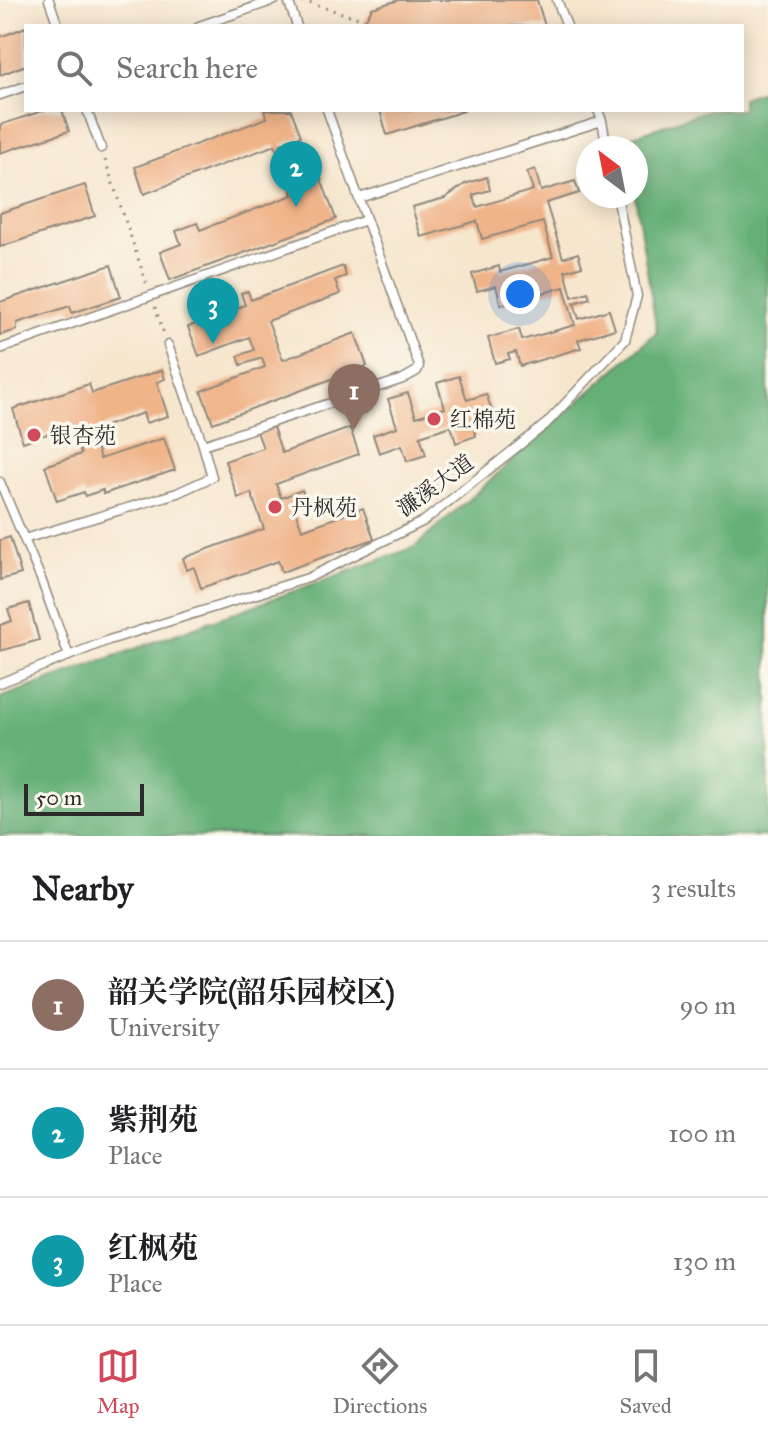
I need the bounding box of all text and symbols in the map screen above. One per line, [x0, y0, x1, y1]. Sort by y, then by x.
search box [24, 24, 744, 112]
icon: search [52, 46, 96, 90]
text: Search here [116, 50, 258, 86]
north arrow [576, 136, 648, 208]
pin: 2 [270, 141, 322, 207]
your location [500, 274, 540, 314]
pin: 3 [187, 278, 239, 344]
pin: 1 [328, 364, 380, 430]
place label: 红棉苑 [450, 406, 516, 433]
marker: 红棉苑 [425, 410, 443, 428]
place label: 银杏苑 [50, 422, 116, 449]
marker: 银杏苑 [25, 426, 43, 444]
street label: 濂溪大道 [392, 449, 479, 522]
place label: 丹枫苑 [291, 494, 357, 521]
marker: 丹枫苑 [266, 498, 284, 516]
scale bar [24, 780, 144, 816]
text: 50 m [36, 784, 82, 811]
text: Nearby [32, 868, 134, 909]
text: 3 results [651, 872, 736, 904]
text: 韶关学院(韶乐园校区) [108, 974, 395, 1010]
text: 1 [53, 989, 63, 1021]
text: 90 m [679, 989, 736, 1021]
text: University [108, 1011, 219, 1043]
text: 紫荆苑 [108, 1102, 198, 1138]
text: 2 [52, 1117, 64, 1149]
text: 100 m [668, 1117, 736, 1149]
text: Place [108, 1139, 163, 1171]
text: 红枫苑 [108, 1230, 198, 1266]
text: 3 [53, 1245, 63, 1277]
text: 130 m [673, 1245, 736, 1277]
text: Place [108, 1267, 163, 1299]
tab: Map [96, 1344, 140, 1419]
tab: Directions [332, 1344, 427, 1419]
tab: Saved [620, 1344, 672, 1419]

